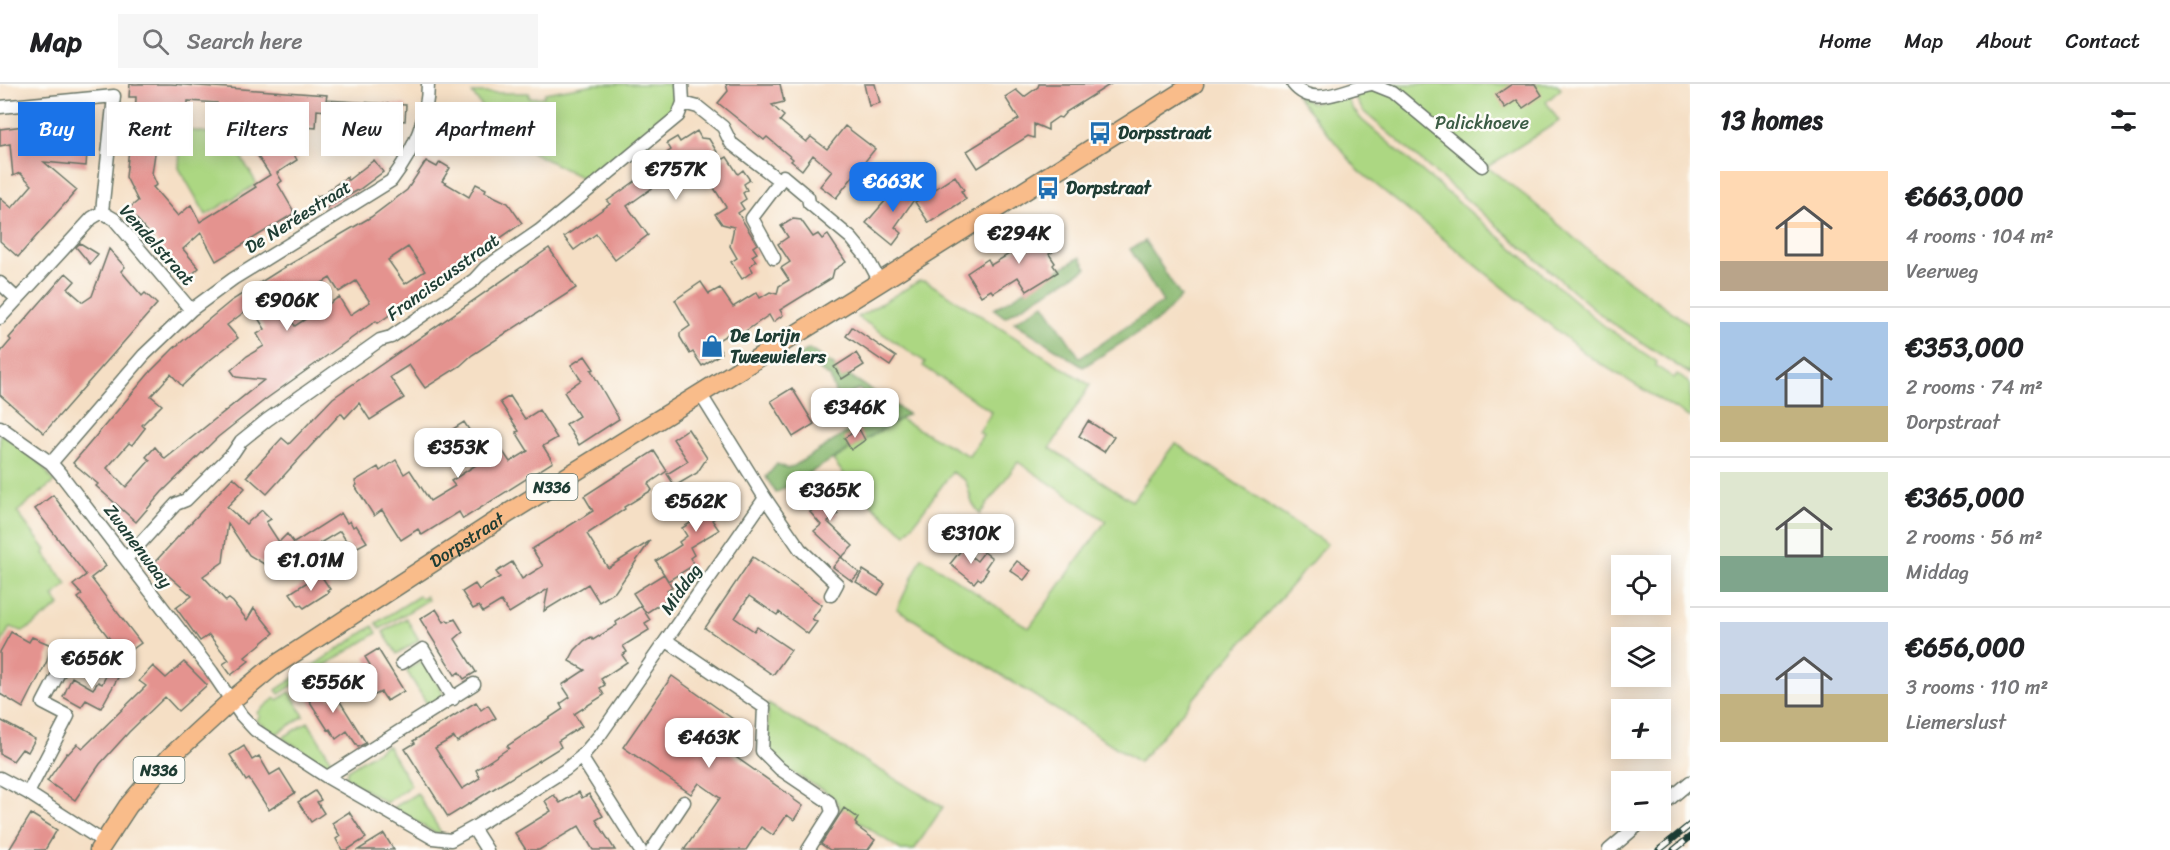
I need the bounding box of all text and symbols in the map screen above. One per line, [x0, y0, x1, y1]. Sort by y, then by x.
search box [118, 14, 538, 68]
text: Map [30, 17, 82, 66]
text: Search here [187, 22, 303, 61]
text: Home [1819, 22, 1871, 60]
text: Map [1904, 22, 1943, 60]
text: About [1976, 22, 2033, 60]
text: Contact [2066, 22, 2140, 60]
icon: search [139, 25, 172, 58]
text: 13 homes [1720, 97, 1823, 143]
chip: Buy [18, 102, 95, 156]
chip: Rent [107, 102, 193, 156]
chip: Filters [205, 102, 309, 156]
chip: New [321, 102, 403, 156]
chip: Apartment [415, 102, 556, 156]
icon: filters [2107, 104, 2140, 137]
park label: Palickhoeve [1435, 107, 1529, 139]
place label: Dorpsstraat [1118, 117, 1212, 149]
bus stop icon: Dorpsstraat [1087, 120, 1113, 146]
pin: €757K [634, 150, 718, 201]
text: €757K [646, 152, 706, 187]
pin: €663K [851, 162, 935, 213]
text: €663K [863, 164, 923, 199]
street label: De Neréestraat [238, 171, 358, 263]
place label: Dorpstraat [1066, 172, 1152, 204]
text: €663,000 [1906, 173, 2023, 219]
bus stop icon: Dorpstraat [1035, 175, 1061, 201]
icon: home [1768, 195, 1840, 267]
street label: Vendelstraat [111, 197, 203, 294]
pin: €294K [977, 214, 1061, 265]
text: €294K [988, 216, 1050, 251]
text: 4 rooms · 104 m² [1906, 219, 2054, 254]
street label: Franciscusstraat [380, 225, 507, 329]
text: Veerweg [1906, 254, 1979, 289]
pin: €906K [245, 281, 329, 332]
text: €906K [256, 283, 318, 318]
place label: De Lorijn Tweewielers [730, 320, 827, 373]
text: €353,000 [1906, 324, 2024, 370]
shop icon: De Lorijn Tweewielers [699, 333, 725, 359]
icon: home [1768, 346, 1840, 418]
text: 2 rooms · 74 m² [1906, 370, 2043, 405]
pin: €346K [813, 388, 897, 439]
text: €346K [825, 390, 885, 425]
text: Dorpstraat [1906, 405, 2000, 440]
pin: €353K [416, 428, 500, 479]
text: €353K [428, 430, 488, 465]
pin: €365K [788, 471, 872, 522]
text: €365K [800, 473, 860, 508]
road number: N336 [526, 474, 578, 500]
text: €365,000 [1906, 474, 2024, 520]
pin: €562K [654, 482, 738, 533]
text: €562K [666, 484, 726, 519]
street label: Zwanenwaay [95, 496, 181, 596]
icon: home [1768, 496, 1840, 568]
street label: Dorpstraat [423, 503, 512, 577]
pin: €310K [929, 514, 1013, 565]
text: €310K [942, 516, 1000, 551]
text: 2 rooms · 56 m² [1906, 520, 2043, 555]
pin: €1.01M [262, 541, 360, 592]
text: €1.01M [278, 543, 344, 578]
map controls [1611, 555, 1671, 831]
button: locate [1611, 555, 1671, 615]
text: Middag [1906, 555, 1969, 590]
street label: Middag [652, 557, 710, 621]
text: €656,000 [1906, 624, 2025, 670]
button: layers [1611, 627, 1671, 687]
pin: €656K [50, 639, 134, 690]
text: €656K [62, 641, 122, 676]
icon: home [1768, 646, 1840, 718]
pin: €556K [291, 663, 375, 714]
text: €556K [302, 665, 364, 700]
text: 3 rooms · 110 m² [1906, 670, 2048, 705]
button: + [1611, 699, 1671, 759]
text: Liemerslust [1906, 705, 2006, 740]
pin: €463K [667, 718, 751, 769]
text: €463K [679, 720, 739, 755]
road number: N336 [134, 757, 184, 783]
button: − [1611, 771, 1671, 831]

